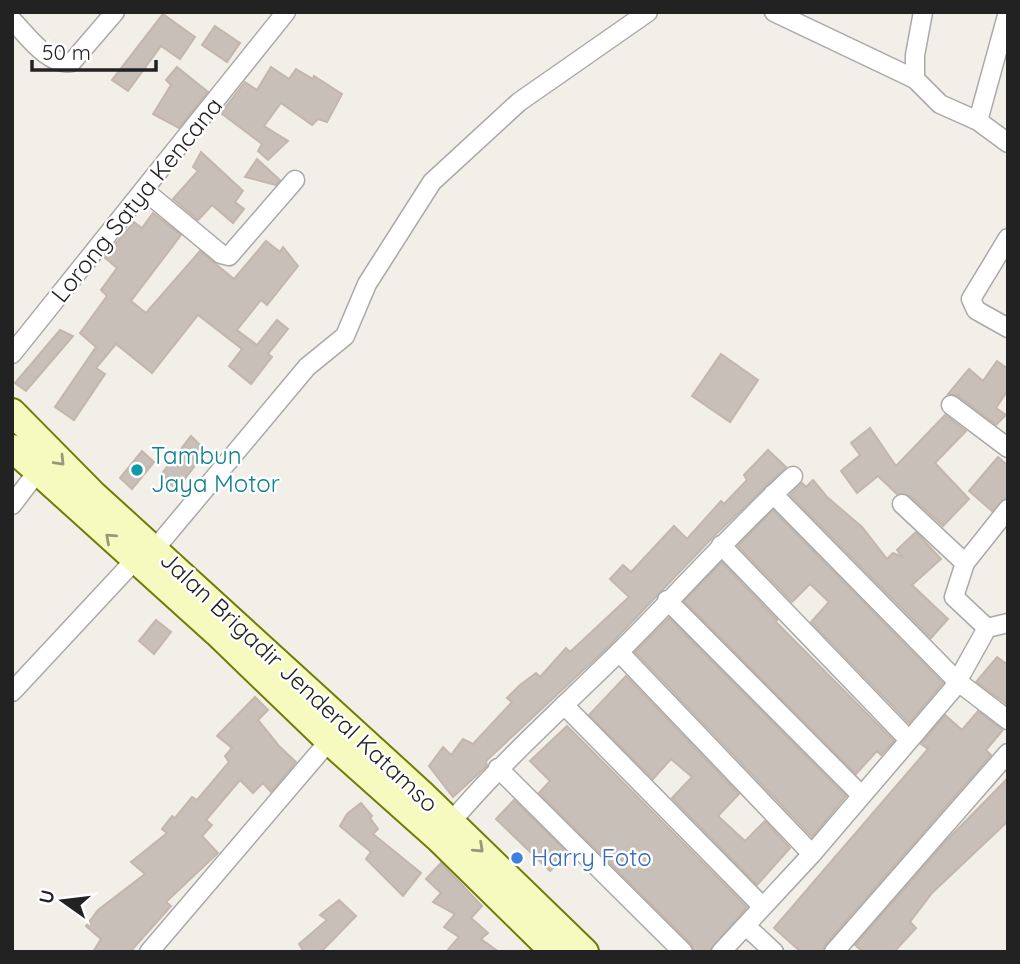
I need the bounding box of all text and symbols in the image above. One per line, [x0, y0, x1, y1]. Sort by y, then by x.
scale bar [32, 28, 156, 72]
text: 50 m [42, 39, 91, 65]
street label: Lorong Satya Kencana [44, 91, 228, 308]
place label: Tambun Jaya Motor [151, 440, 280, 498]
one-way arrow [51, 453, 64, 466]
marker: Tambun Jaya Motor [129, 462, 145, 478]
one-way arrow [105, 534, 118, 546]
street label: Jalan Brigadir Jenderal Katamso [154, 544, 445, 818]
one-way arrow [471, 840, 484, 853]
place label: Harry Foto [531, 842, 652, 872]
marker: Harry Foto [509, 850, 525, 866]
north arrow [28, 866, 98, 936]
text: U [33, 887, 60, 906]

